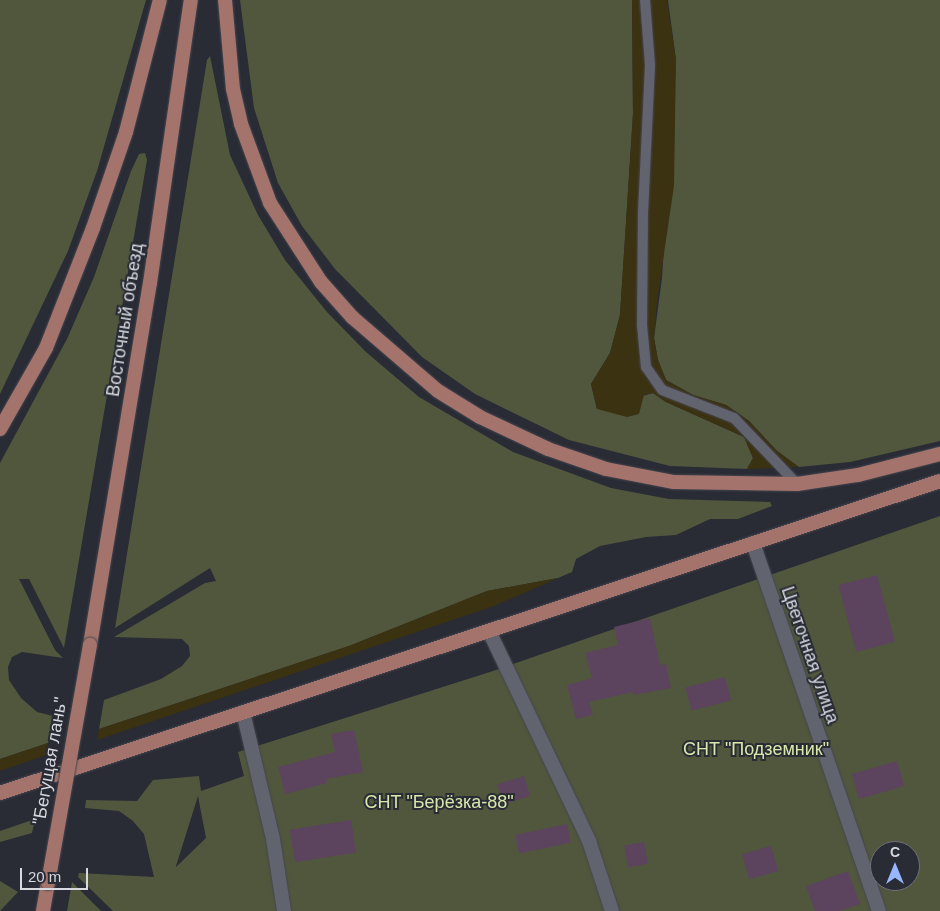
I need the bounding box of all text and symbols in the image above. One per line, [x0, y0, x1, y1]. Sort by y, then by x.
street label: Восточный объезд [102, 242, 148, 398]
street label: Цветочная улица [776, 584, 844, 726]
street label: "Бегущая лань" [28, 695, 72, 827]
park label: СНТ "Подземник" [683, 738, 829, 760]
park label: СНТ "Берёзка-88" [364, 791, 514, 813]
north arrow [870, 841, 920, 891]
text: С [890, 844, 900, 860]
scale bar [22, 858, 90, 890]
text: 20 m [28, 868, 61, 885]

